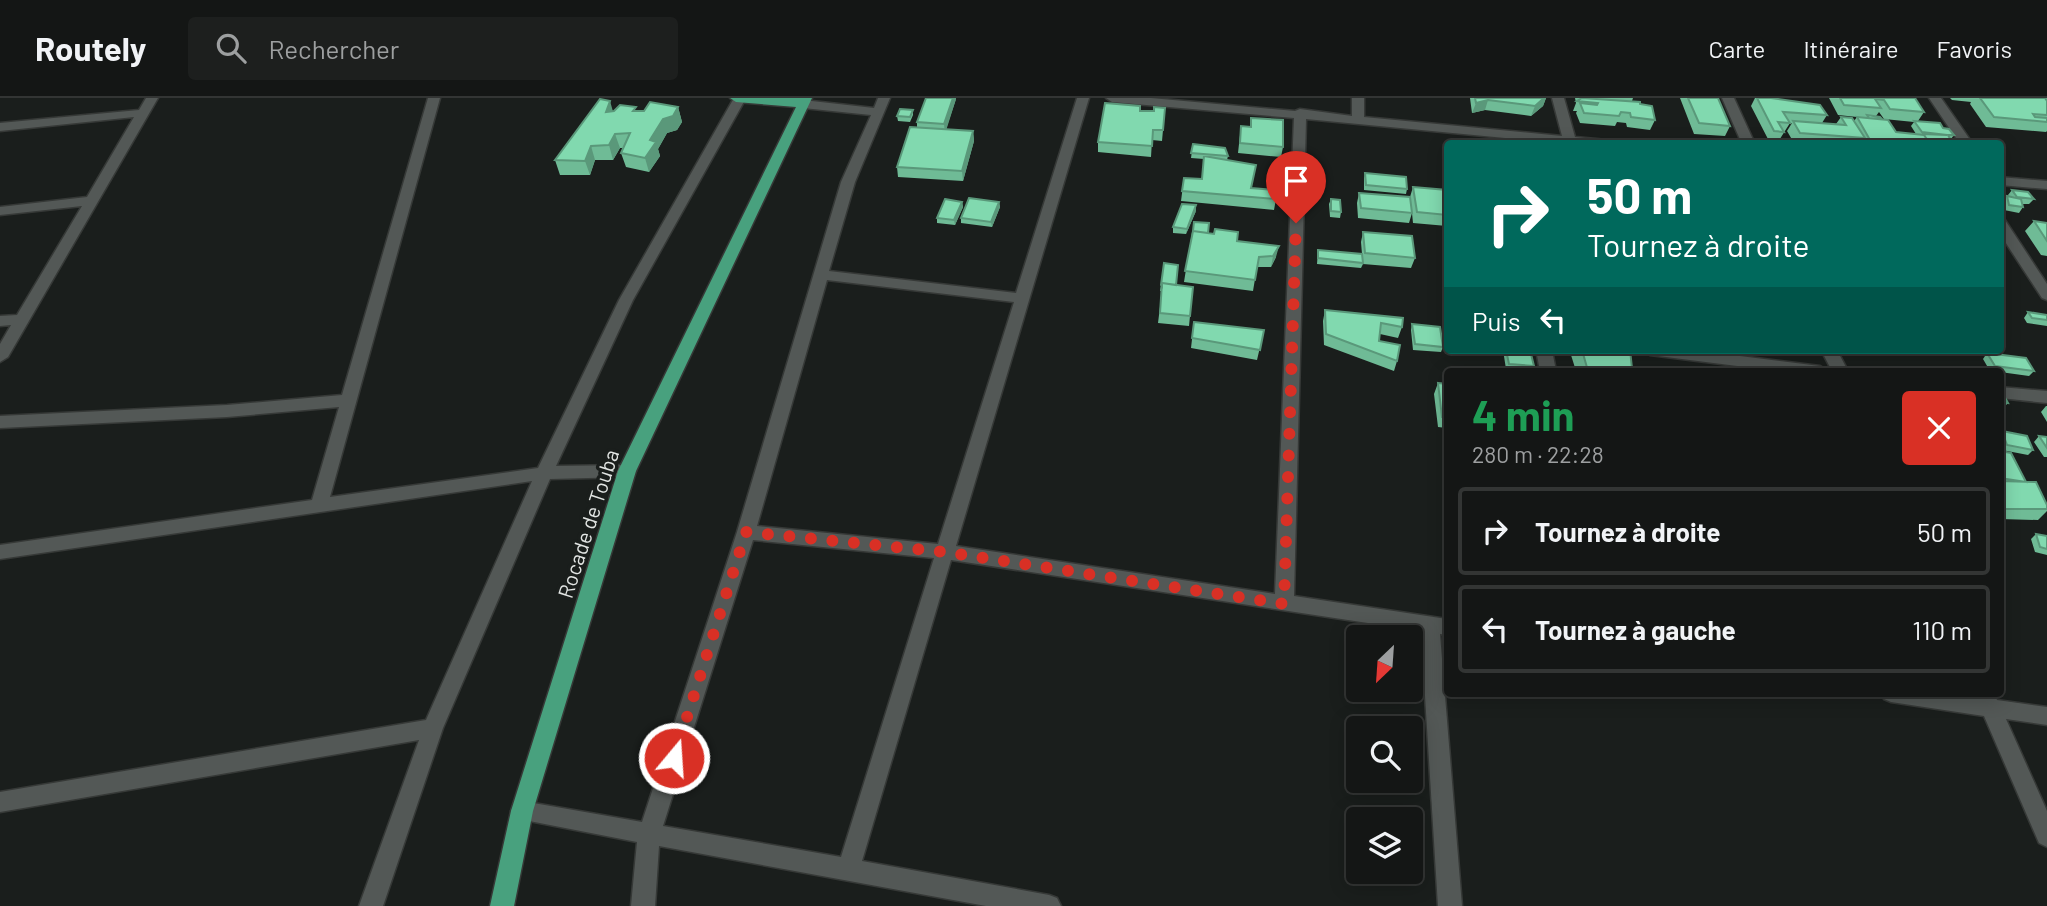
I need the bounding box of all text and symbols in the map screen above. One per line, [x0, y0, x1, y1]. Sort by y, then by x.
search box [188, 17, 678, 80]
text: Routely [35, 28, 146, 68]
icon: search [212, 29, 250, 67]
text: Rechercher [268, 33, 399, 64]
text: Carte [1709, 34, 1765, 63]
text: Itinéraire [1803, 34, 1899, 63]
text: Favoris [1937, 34, 2012, 63]
pin [1266, 151, 1326, 223]
icon: arrive [1277, 162, 1315, 200]
text: 50 m [1587, 165, 1692, 224]
icon: right [1472, 168, 1563, 259]
text: Tournez à droite [1587, 225, 1809, 263]
icon: left [1534, 301, 1572, 339]
text: Puis [1472, 305, 1520, 336]
text: 4 min [1472, 389, 1575, 439]
button: close [1902, 391, 1976, 465]
text: 280 m · 22:28 [1472, 440, 1604, 468]
street label: Rocade de Touba [552, 446, 623, 601]
icon: right [1476, 512, 1514, 550]
text: Tournez à droite [1535, 516, 1720, 547]
text: 50 m [1917, 516, 1972, 547]
icon: left [1476, 610, 1514, 648]
text: Tournez à gauche [1535, 614, 1736, 645]
text: 110 m [1912, 614, 1972, 645]
north arrow [1346, 625, 1423, 702]
map controls [1346, 625, 1423, 884]
button: search [1346, 716, 1423, 793]
position arrow [637, 721, 711, 795]
button: layers [1346, 807, 1423, 884]

